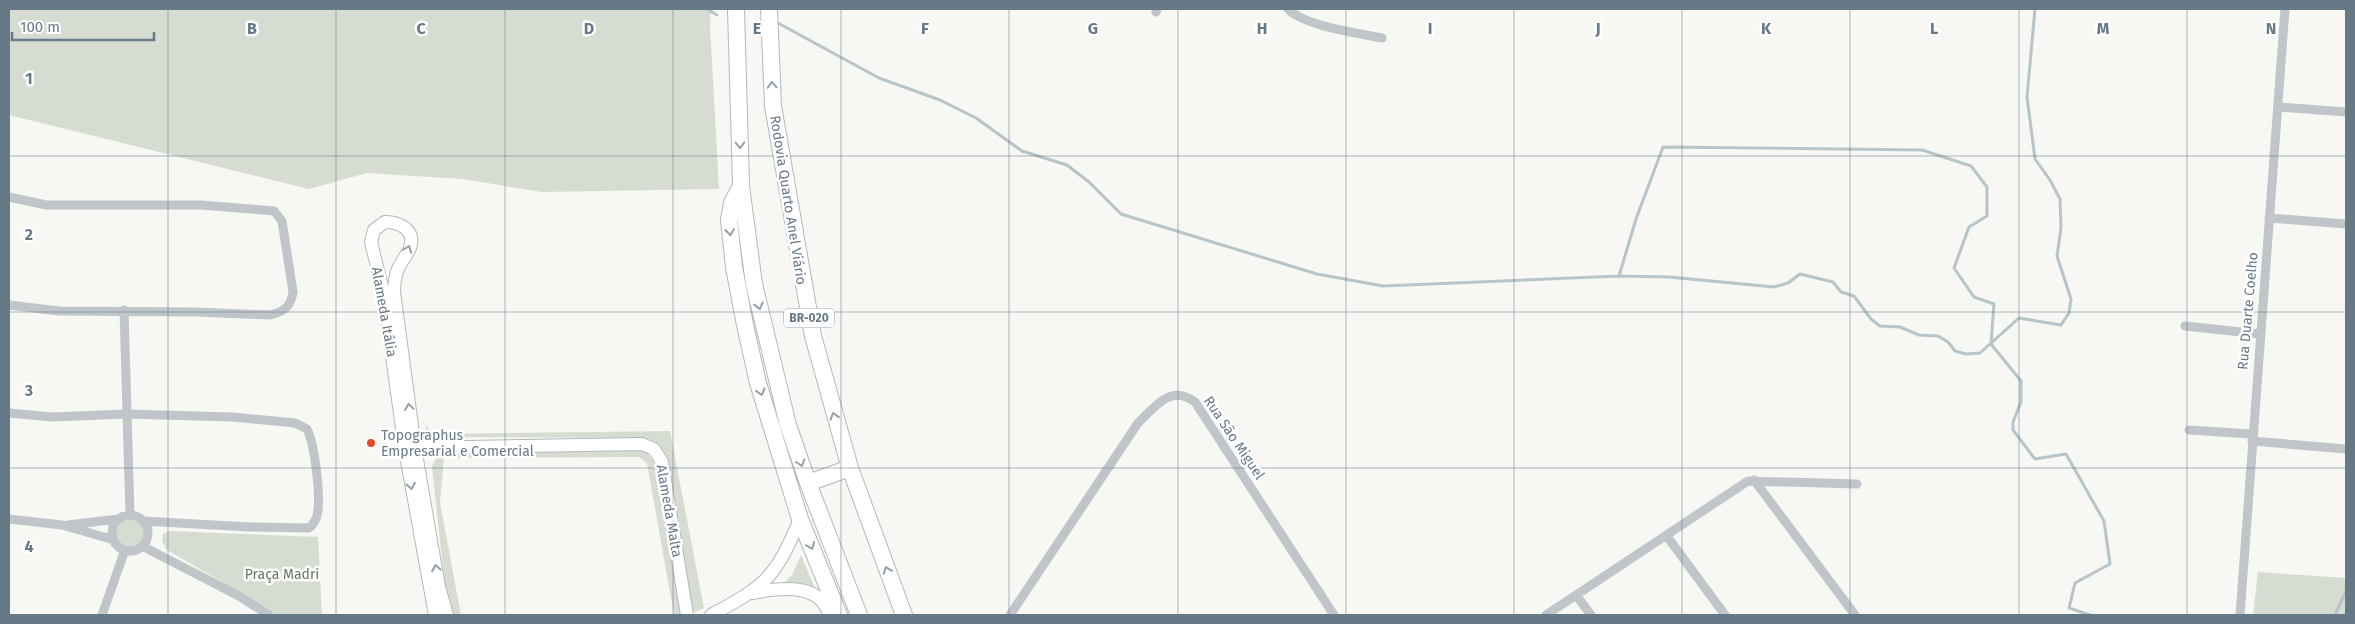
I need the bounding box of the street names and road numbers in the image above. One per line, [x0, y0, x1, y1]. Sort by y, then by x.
street label: Rodovia Quarto Anel Viário [766, 114, 810, 286]
street label: Rua Duarte Coelho [2234, 251, 2262, 371]
street label: Alameda Itália [368, 266, 400, 358]
road number: BR-020 [784, 308, 834, 328]
street label: Rua São Miguel [1200, 393, 1268, 483]
street label: Alameda Malta [652, 463, 686, 559]

